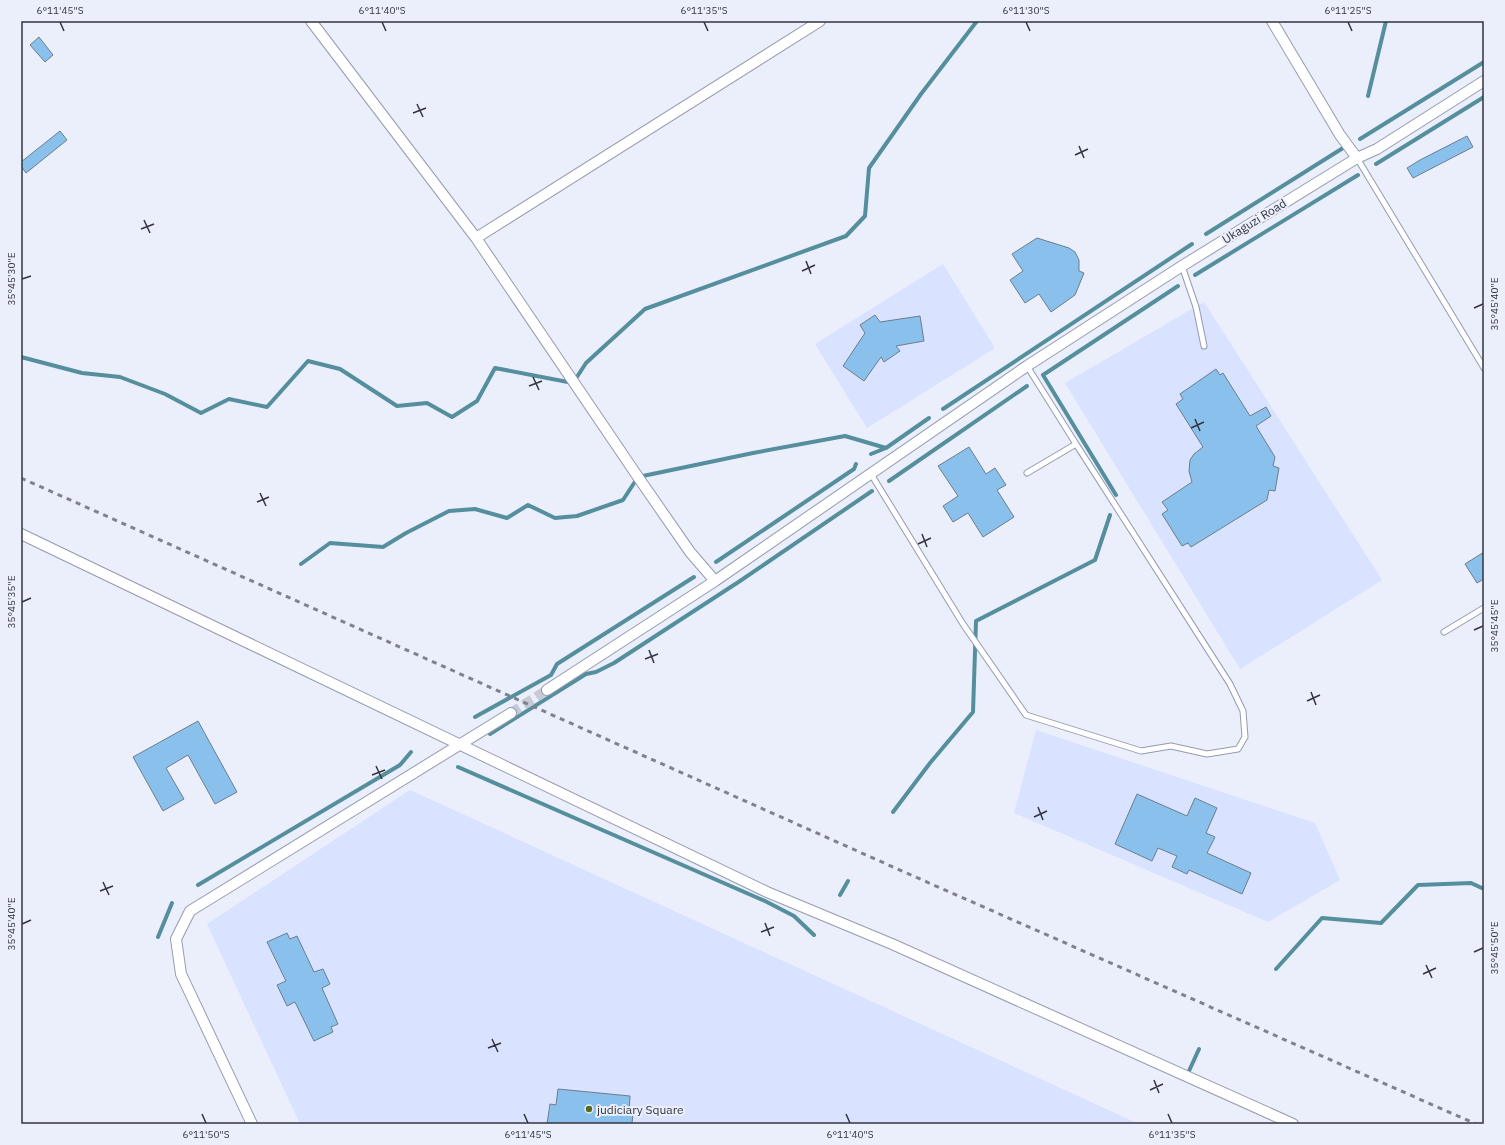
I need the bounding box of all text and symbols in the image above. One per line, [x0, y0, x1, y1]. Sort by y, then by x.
text: 6°11'45"S [36, 4, 84, 17]
text: 6°11'40"S [358, 4, 406, 17]
text: 6°11'35"S [680, 4, 728, 17]
text: 6°11'30"S [1002, 4, 1050, 17]
text: 6°11'25"S [1324, 4, 1372, 17]
street label: Ukaguzi Road [1219, 195, 1289, 247]
text: 35°45'30"E [5, 252, 18, 306]
text: 35°45'40"E [1488, 277, 1501, 331]
text: 35°45'35"E [5, 575, 18, 629]
text: 35°45'45"E [1488, 599, 1501, 653]
text: 35°45'40"E [5, 897, 18, 951]
text: 35°45'50"E [1488, 921, 1501, 975]
place label: judiciary Square [597, 1102, 684, 1117]
marker: judiciary Square [584, 1104, 594, 1114]
text: 6°11'50"S [182, 1128, 230, 1141]
text: 6°11'45"S [504, 1128, 552, 1141]
text: 6°11'40"S [826, 1128, 874, 1141]
text: 6°11'35"S [1148, 1128, 1196, 1141]

